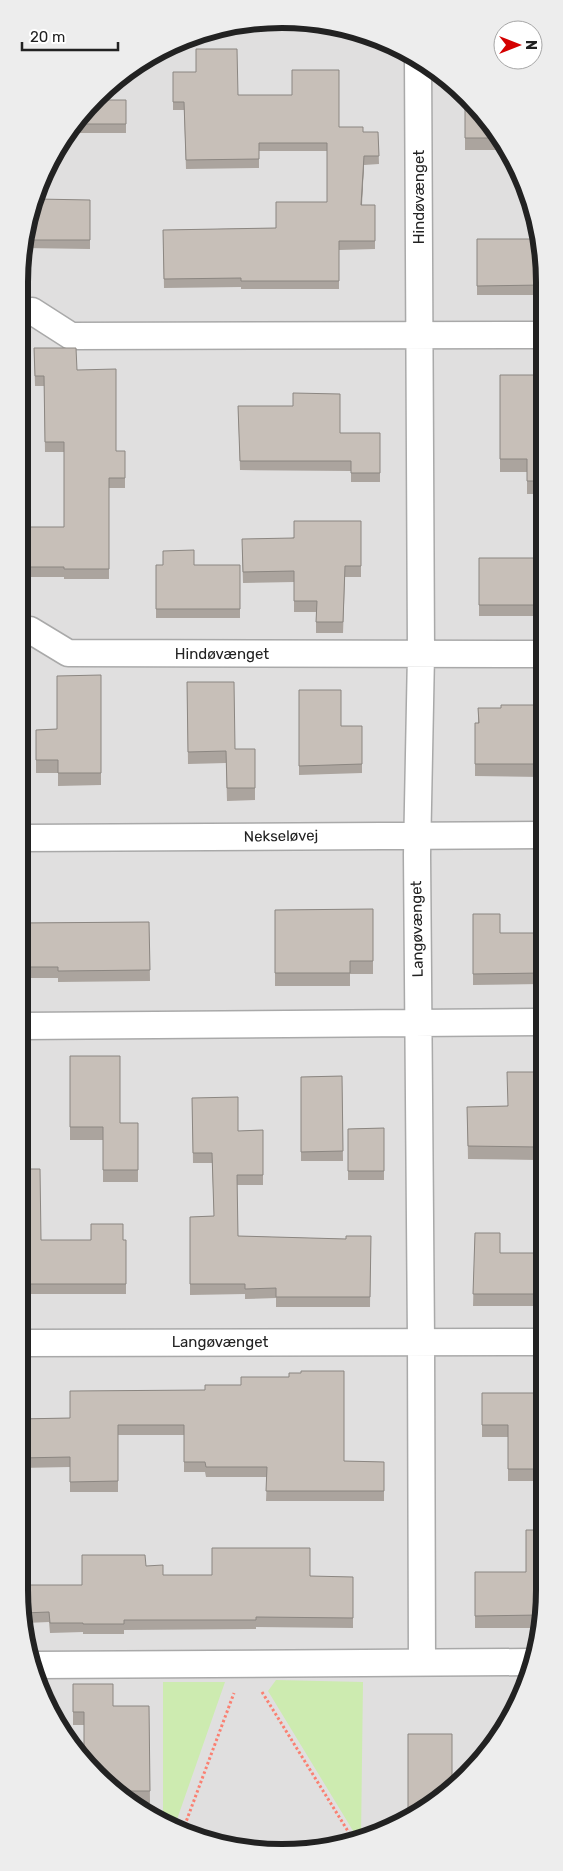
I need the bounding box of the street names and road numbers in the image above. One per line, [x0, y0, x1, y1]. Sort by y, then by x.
street label: Hindøvænget [410, 150, 428, 244]
street label: Hindøvænget [175, 645, 269, 663]
street label: Nekseløvej [243, 826, 319, 846]
street label: Langøvænget [407, 880, 427, 978]
street label: Langøvænget [172, 1333, 268, 1351]

